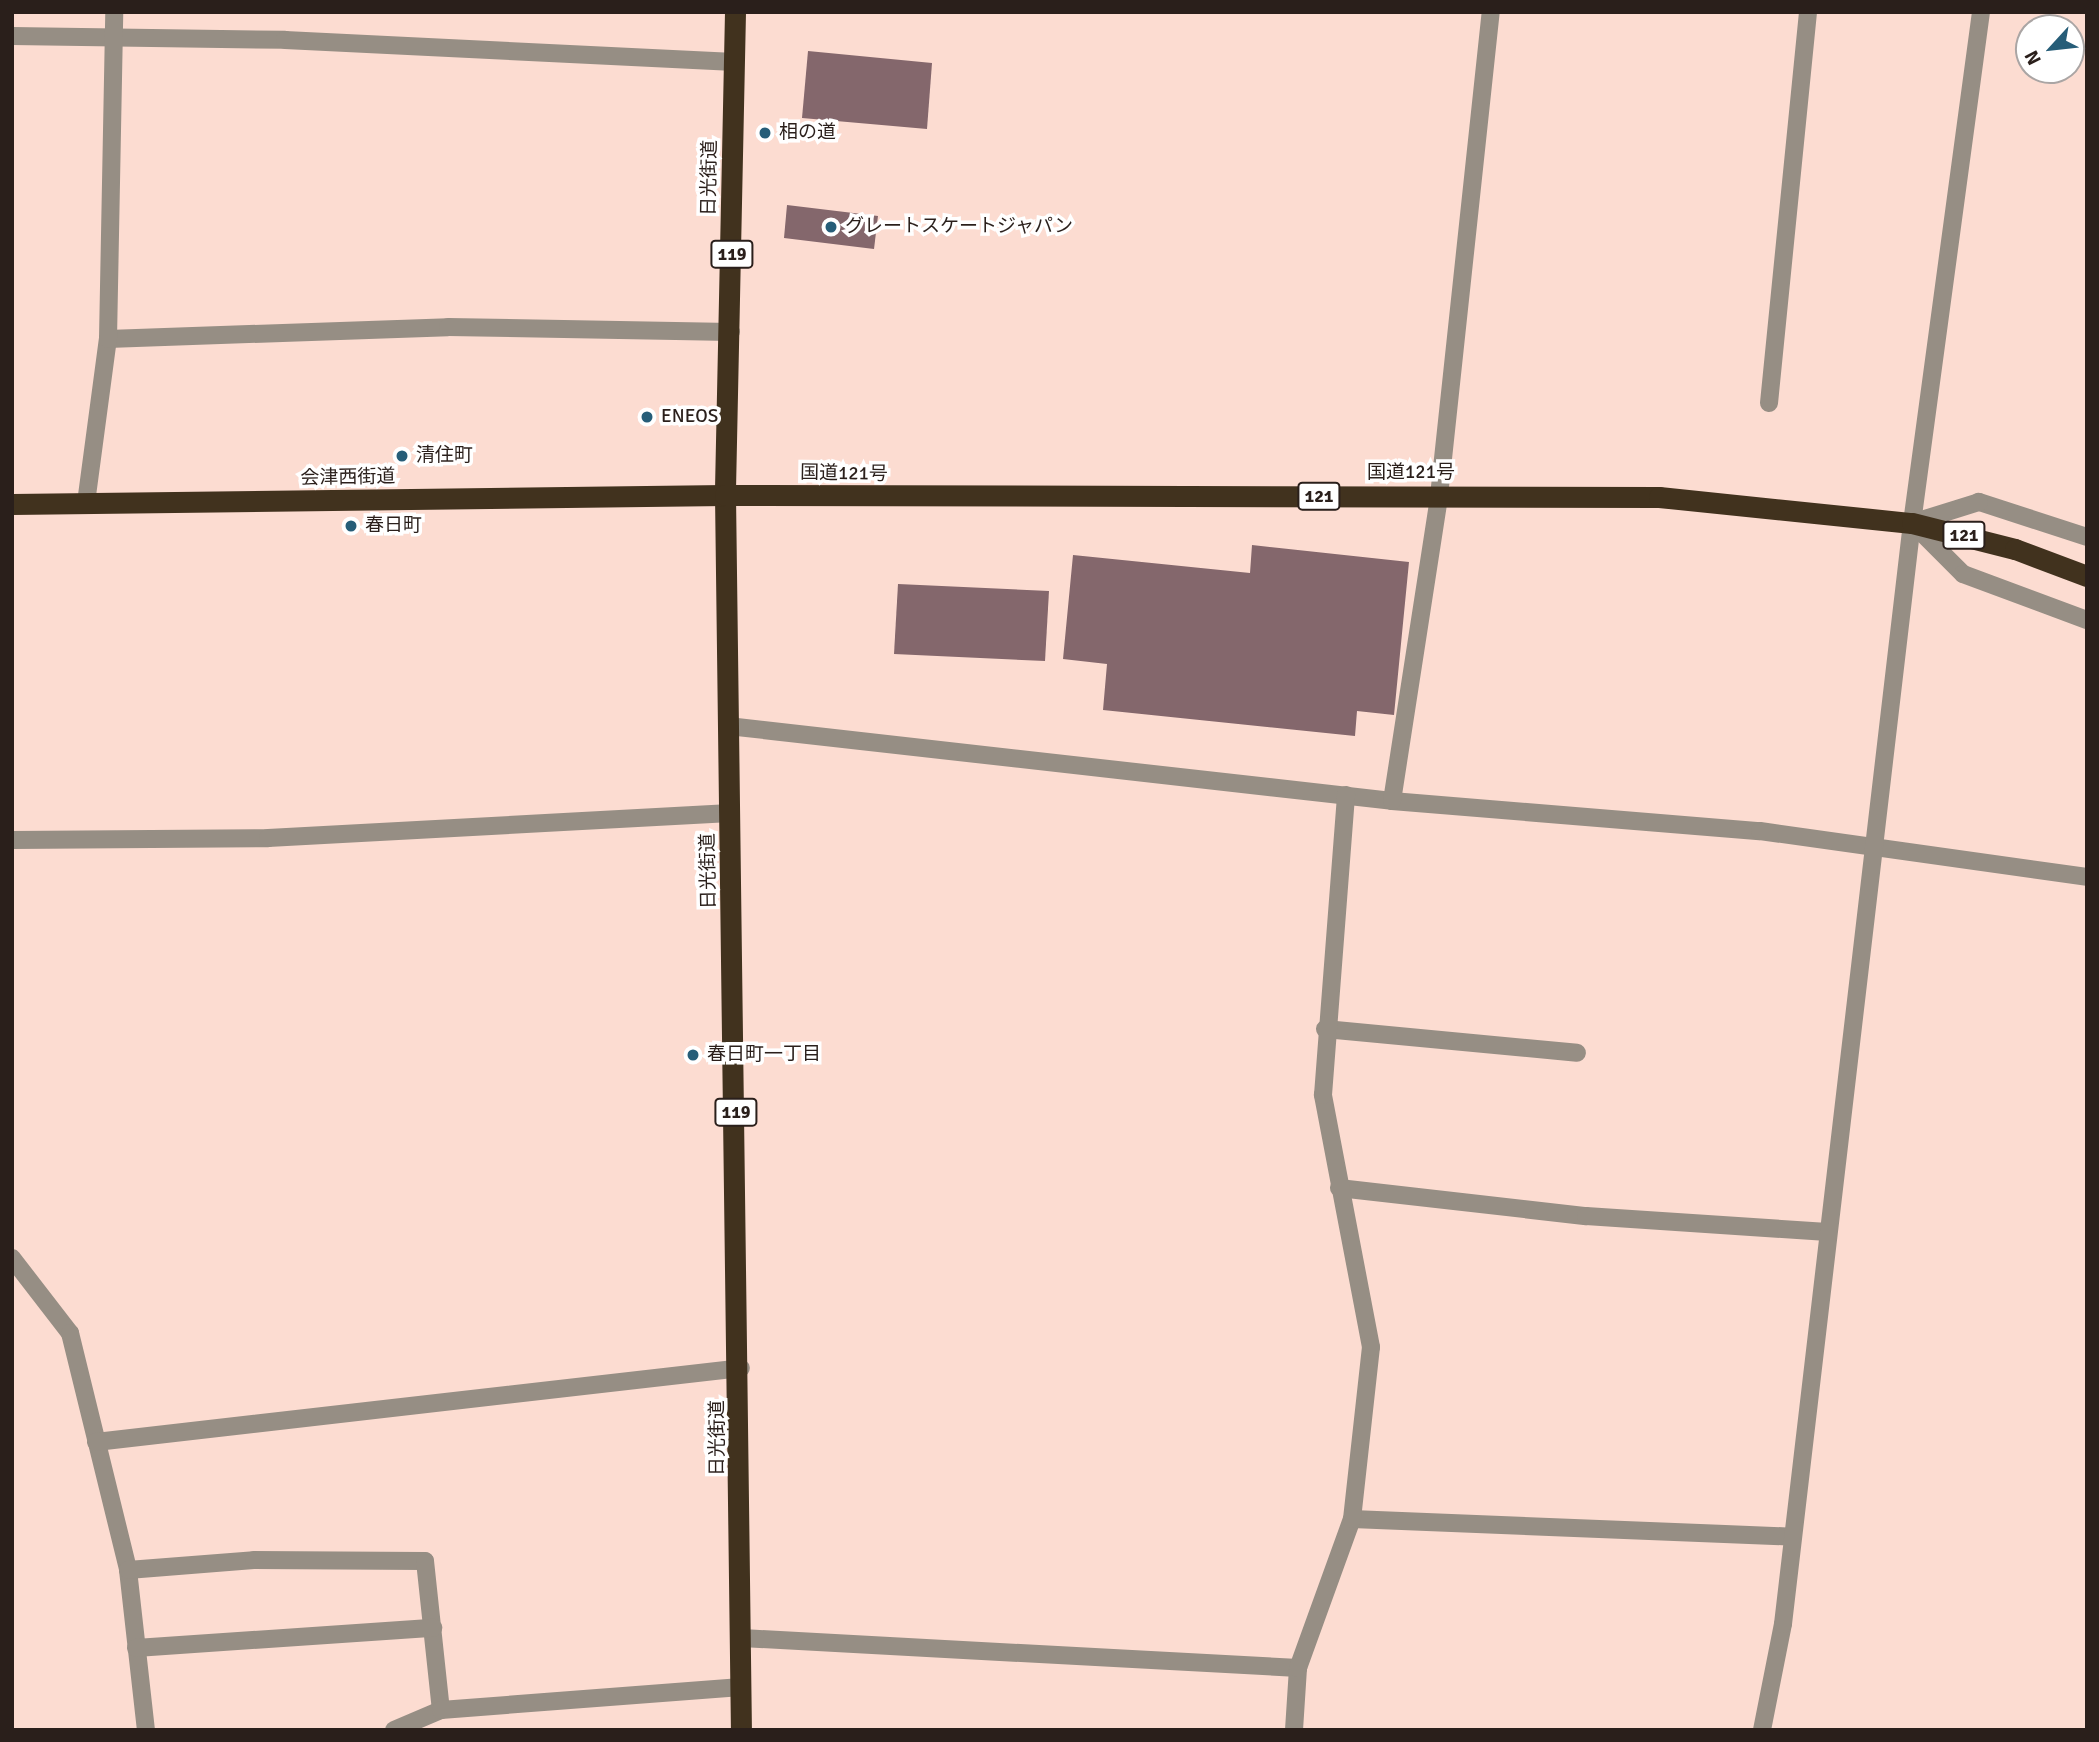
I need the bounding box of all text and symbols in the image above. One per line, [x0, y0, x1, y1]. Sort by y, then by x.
north arrow [2015, 14, 2085, 84]
text: N [2019, 46, 2047, 69]
place label: 相の道 [779, 122, 836, 144]
marker: 相の道 [757, 125, 773, 141]
street label: 日光街道 [698, 140, 722, 216]
place label: グレートスケートジャパン [845, 216, 1073, 238]
marker: グレートスケートジャパン [823, 219, 839, 235]
road number: 119 [709, 240, 755, 268]
place label: ENEOS [661, 406, 718, 428]
marker: ENEOS [639, 409, 655, 425]
place label: 清住町 [416, 445, 473, 467]
marker: 清住町 [394, 448, 410, 464]
street label: 国道121号 [800, 462, 888, 486]
street label: 国道121号 [1367, 462, 1455, 484]
street label: 会津西街道 [300, 466, 396, 490]
road number: 121 [1296, 482, 1342, 510]
place label: 春日町 [365, 515, 422, 537]
marker: 春日町 [343, 518, 359, 534]
road number: 121 [1941, 520, 1987, 550]
street label: 日光街道 [697, 833, 721, 909]
place label: 春日町一丁目 [707, 1044, 821, 1066]
marker: 春日町一丁目 [685, 1047, 701, 1063]
road number: 119 [713, 1098, 759, 1126]
street label: 日光街道 [707, 1400, 729, 1476]

